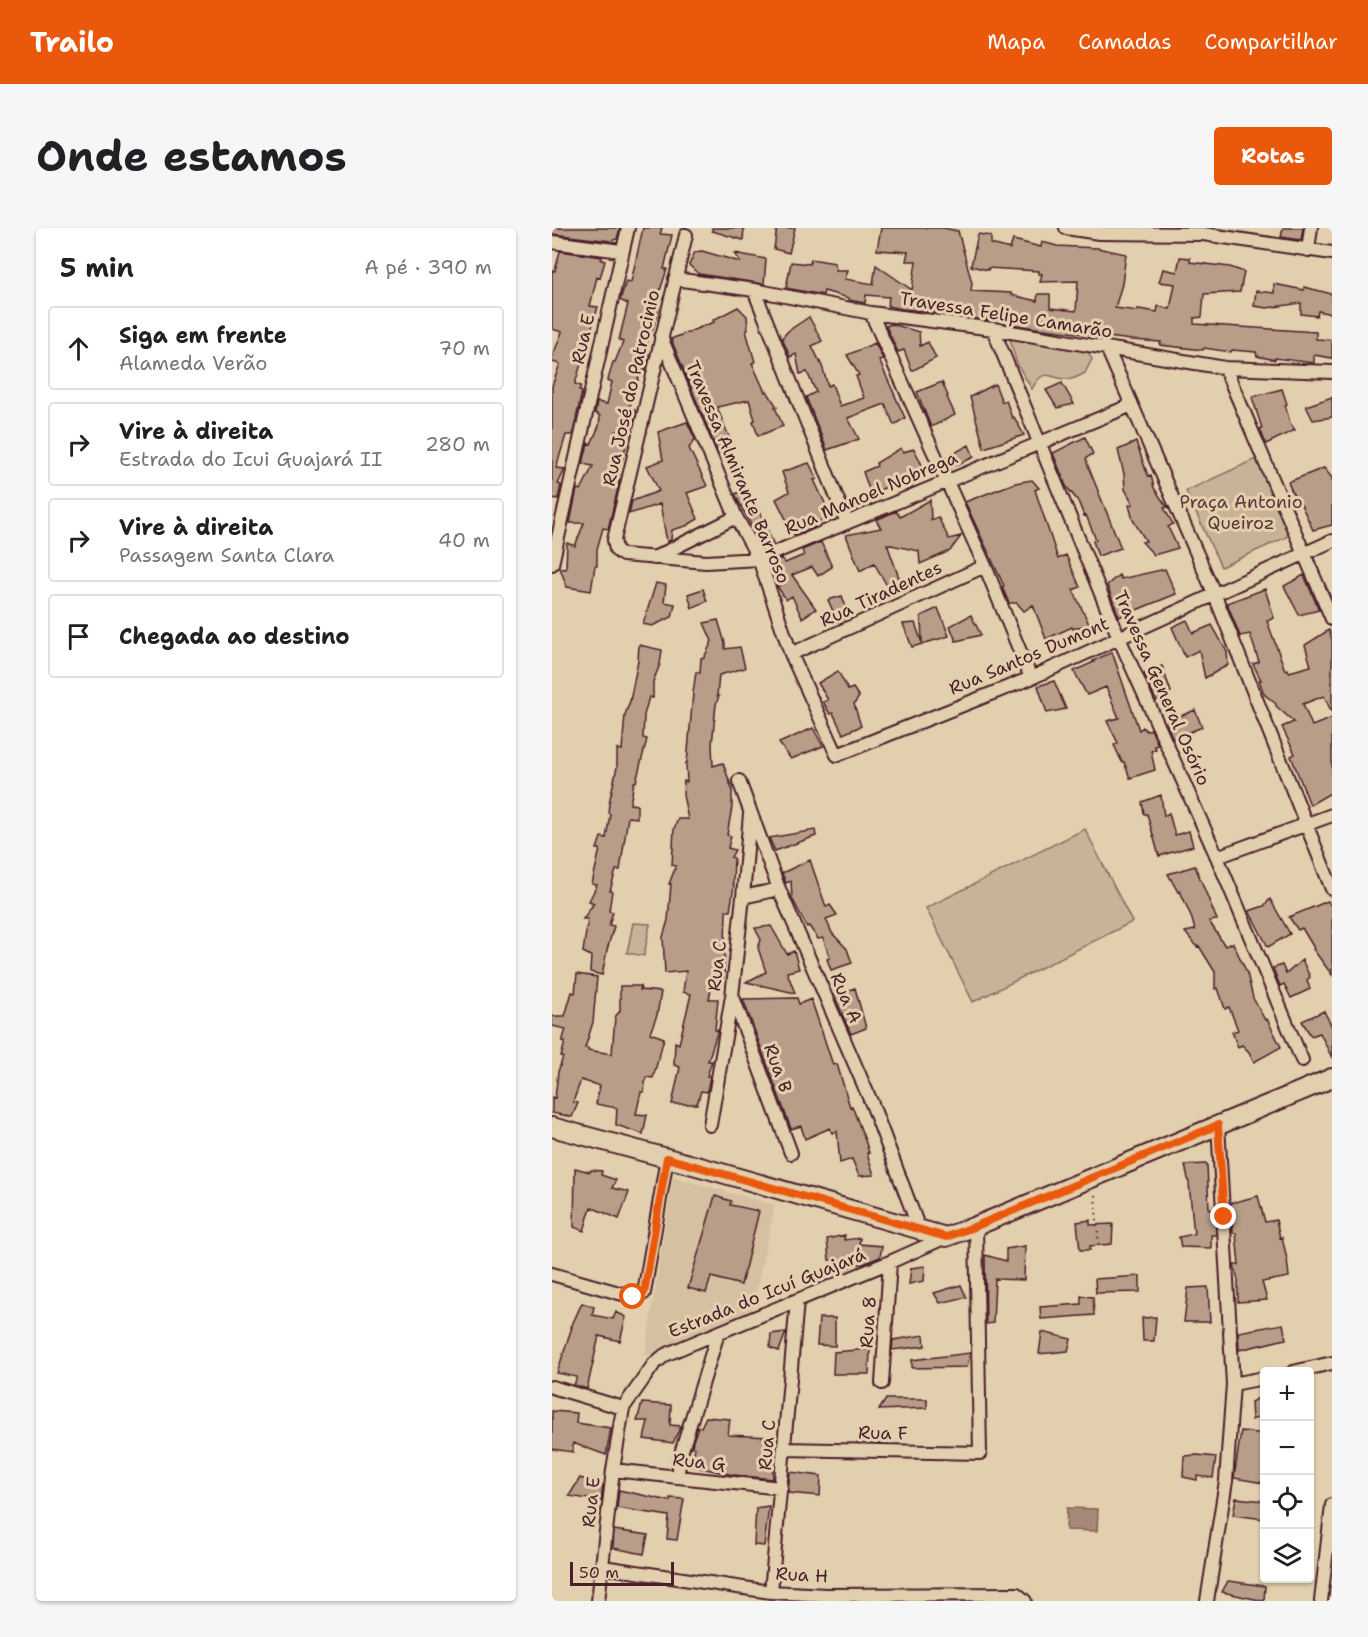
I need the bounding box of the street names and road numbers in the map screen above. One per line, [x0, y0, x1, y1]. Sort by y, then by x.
street label: Travessa Felipe Camarão [898, 286, 1114, 344]
street label: Rua José do Patrocinio [597, 288, 665, 488]
street label: Rua E [566, 312, 600, 366]
street label: Travessa Almirante Barroso [680, 357, 796, 587]
street label: Rua Manoel Nobrega [781, 446, 961, 540]
street label: Rua Tiradentes [816, 555, 946, 633]
street label: Travessa General Osório [1108, 587, 1216, 789]
street label: Rua Santos Dumont [945, 611, 1113, 701]
street label: Rua C [702, 939, 732, 993]
street label: Rua A [825, 969, 867, 1027]
street label: Rua B [758, 1040, 798, 1096]
street label: Estrada do Icuí Guajará [665, 1242, 869, 1344]
street label: Rua 8 [854, 1295, 882, 1349]
street label: Rua C [753, 1419, 781, 1471]
street label: Rua F [858, 1421, 908, 1445]
street label: Rua G [671, 1447, 727, 1477]
street label: Rua E [576, 1475, 606, 1529]
street label: Rua H [775, 1562, 829, 1588]

